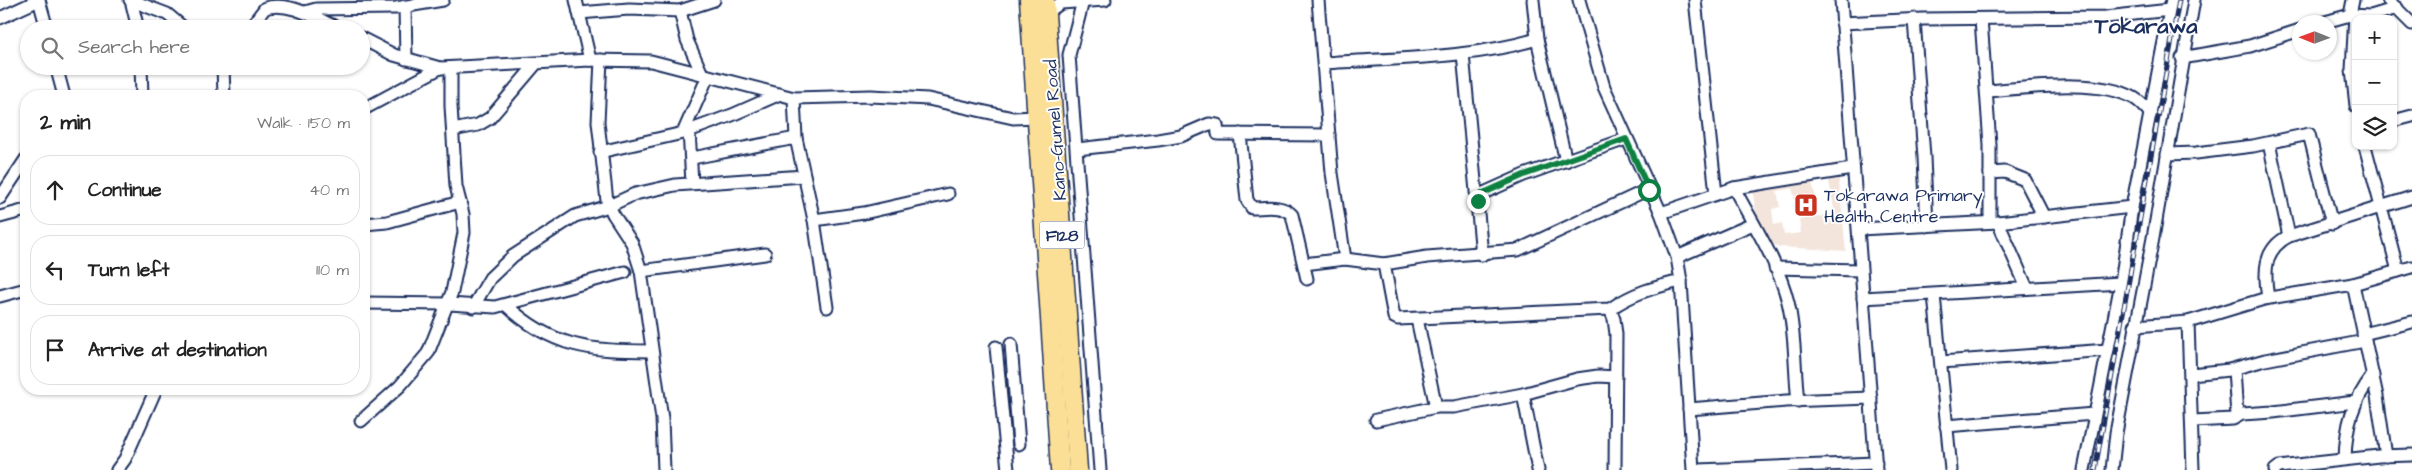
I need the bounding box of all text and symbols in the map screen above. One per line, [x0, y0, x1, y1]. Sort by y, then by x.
district label: Tokarawa [2093, 11, 2198, 42]
north arrow [2292, 15, 2337, 60]
map controls [2352, 15, 2397, 150]
button: + [2352, 15, 2397, 60]
search box [20, 20, 370, 75]
icon: search [38, 34, 66, 62]
text: Search here [78, 34, 190, 61]
street label: Kano-Gumel Road [1038, 59, 1073, 201]
button: − [2352, 60, 2397, 105]
button: layers [2352, 105, 2397, 150]
text: 2 min [40, 108, 90, 137]
text: Walk · 150 m [257, 112, 350, 134]
icon: ahead [41, 176, 69, 204]
text: Continue [88, 177, 162, 204]
text: 40 m [309, 179, 349, 201]
route start [1638, 179, 1661, 202]
place label: Tokarawa Primary Health Centre [1824, 183, 1983, 229]
route end [1467, 190, 1490, 213]
hospital icon: Tokarawa Primary Health Centre [1793, 192, 1819, 218]
road number: F128 [1040, 222, 1084, 248]
icon: left [41, 256, 69, 284]
text: Turn left [88, 257, 169, 284]
text: 110 m [316, 259, 349, 281]
icon: arrive [41, 336, 69, 364]
text: Arrive at destination [88, 337, 267, 364]

